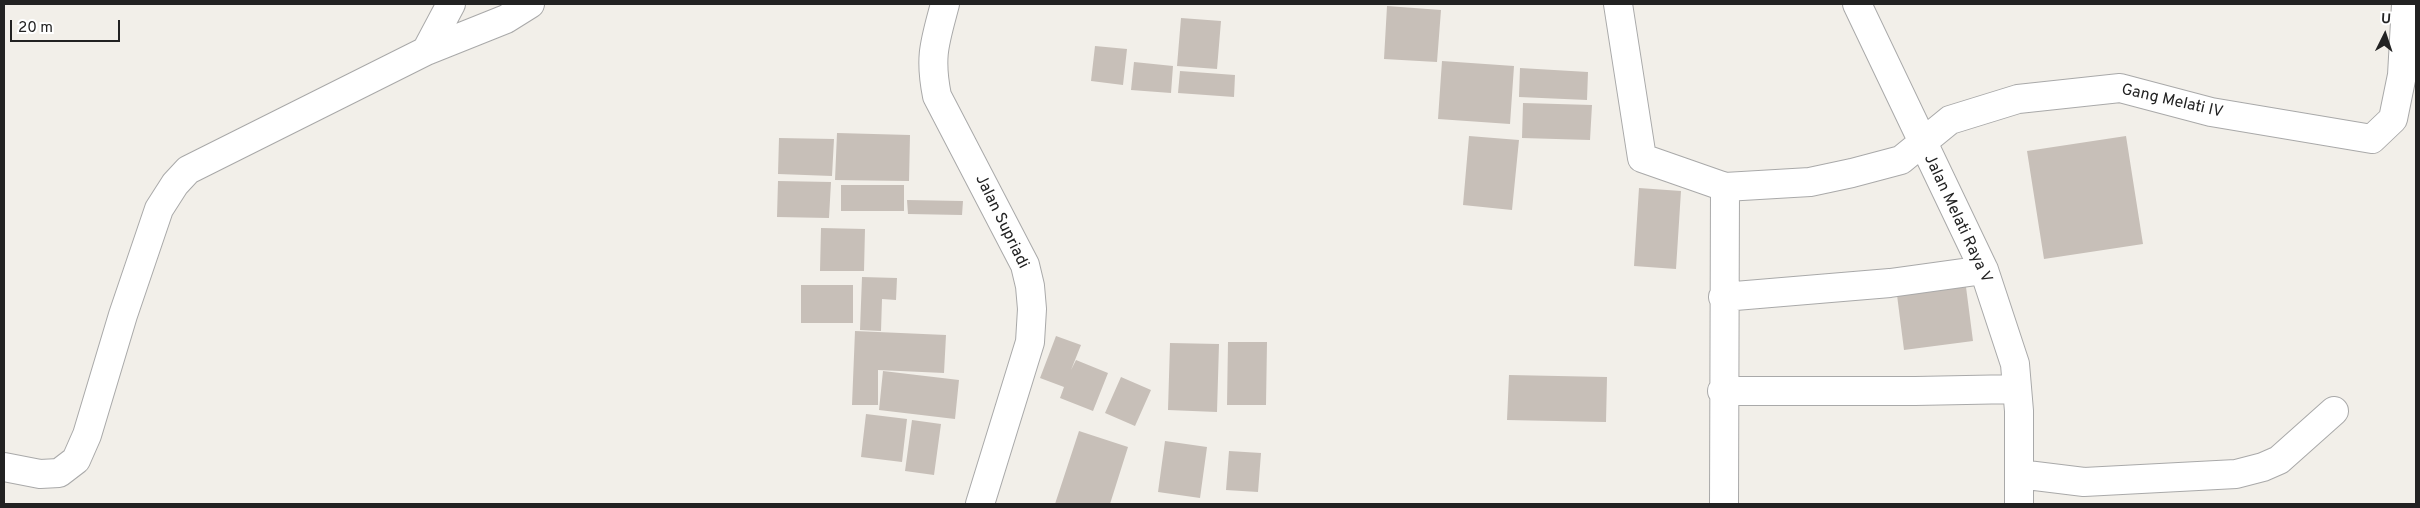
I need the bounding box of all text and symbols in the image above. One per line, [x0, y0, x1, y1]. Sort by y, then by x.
scale bar [12, 10, 122, 42]
north arrow [2360, 10, 2410, 60]
text: U [2381, 11, 2392, 28]
text: 20 m [18, 19, 53, 38]
street label: Gang Melati IV [2119, 81, 2225, 123]
street label: Jalan Melati Raya V [1919, 152, 1995, 286]
street label: Jalan Supriadi [970, 172, 1032, 272]

